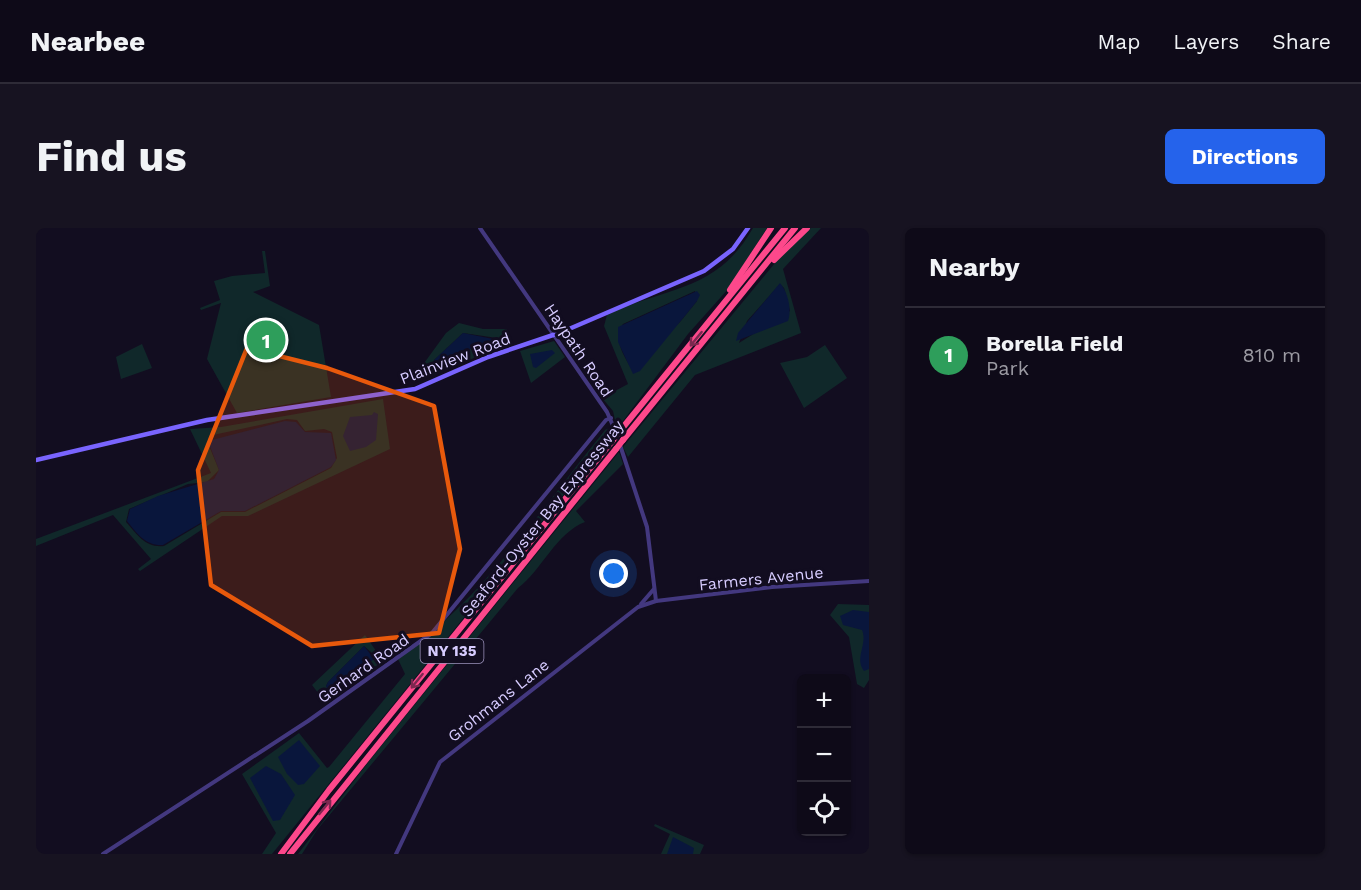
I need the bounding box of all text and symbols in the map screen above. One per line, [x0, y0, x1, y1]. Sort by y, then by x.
text: Nearbee [30, 25, 145, 58]
text: Map [1097, 29, 1140, 54]
text: Layers [1173, 29, 1239, 54]
text: Share [1272, 29, 1331, 54]
button: Directions [1165, 129, 1325, 184]
text: Find us [36, 132, 187, 181]
text: Nearby [929, 252, 1020, 282]
street label: Haypath Road [540, 300, 617, 401]
pin: 1 [246, 318, 286, 362]
street label: Plainview Road [397, 329, 513, 388]
one-way arrow [689, 330, 702, 346]
text: Borella Field [986, 331, 1123, 356]
text: 1 [944, 343, 953, 367]
text: 810 m [1243, 343, 1301, 367]
text: Park [986, 356, 1029, 380]
street label: Seaford-Oyster Bay Expressway [457, 416, 628, 620]
your location [599, 559, 628, 588]
street label: Farmers Avenue [698, 563, 824, 594]
street label: Gerhard Road [314, 630, 413, 707]
road number: NY 135 [420, 639, 484, 663]
street label: Grohmans Lane [444, 655, 553, 746]
one-way arrow [411, 673, 424, 689]
map controls [797, 674, 851, 836]
button: + [797, 674, 851, 728]
button: − [797, 728, 851, 782]
button: locate [797, 782, 851, 836]
one-way arrow [319, 800, 332, 816]

